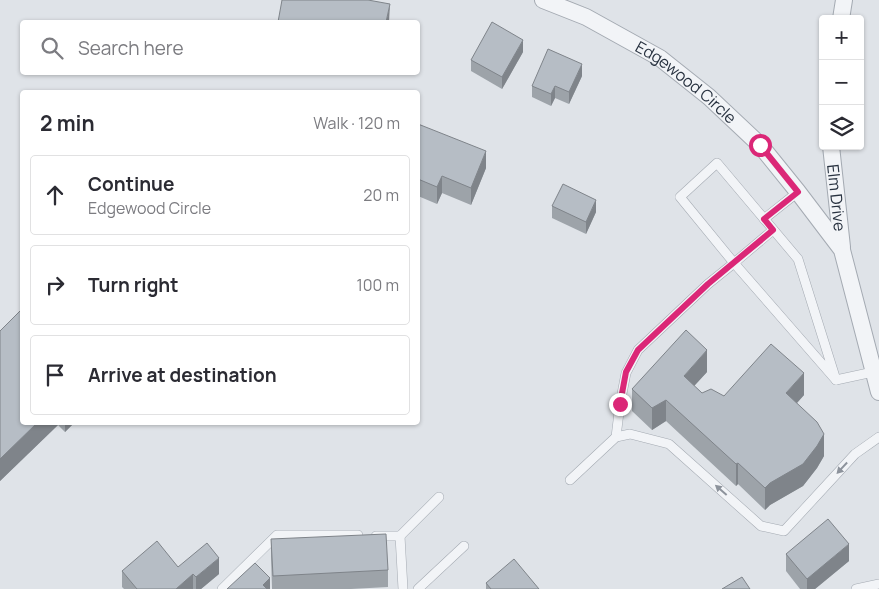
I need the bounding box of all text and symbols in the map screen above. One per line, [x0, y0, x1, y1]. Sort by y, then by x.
map controls [819, 15, 864, 150]
button: + [819, 15, 864, 60]
search box [20, 20, 420, 75]
icon: search [38, 34, 66, 62]
text: Search here [78, 35, 184, 61]
street label: Edgewood Circle [632, 36, 741, 128]
button: − [819, 60, 864, 105]
button: layers [819, 105, 864, 150]
text: 2 min [40, 109, 95, 137]
text: Walk · 120 m [313, 112, 400, 134]
route start [749, 134, 772, 157]
street label: Elm Drive [822, 163, 851, 232]
text: Continue [88, 171, 174, 197]
icon: ahead [41, 181, 69, 209]
text: 20 m [363, 184, 399, 206]
text: Edgewood Circle [88, 197, 211, 219]
icon: right [41, 271, 69, 299]
text: Turn right [88, 272, 178, 298]
text: 100 m [356, 274, 399, 296]
icon: arrive [41, 361, 69, 389]
text: Arrive at destination [88, 362, 277, 388]
route end [609, 393, 632, 416]
one-way arrow [836, 461, 848, 473]
one-way arrow [715, 484, 727, 496]

